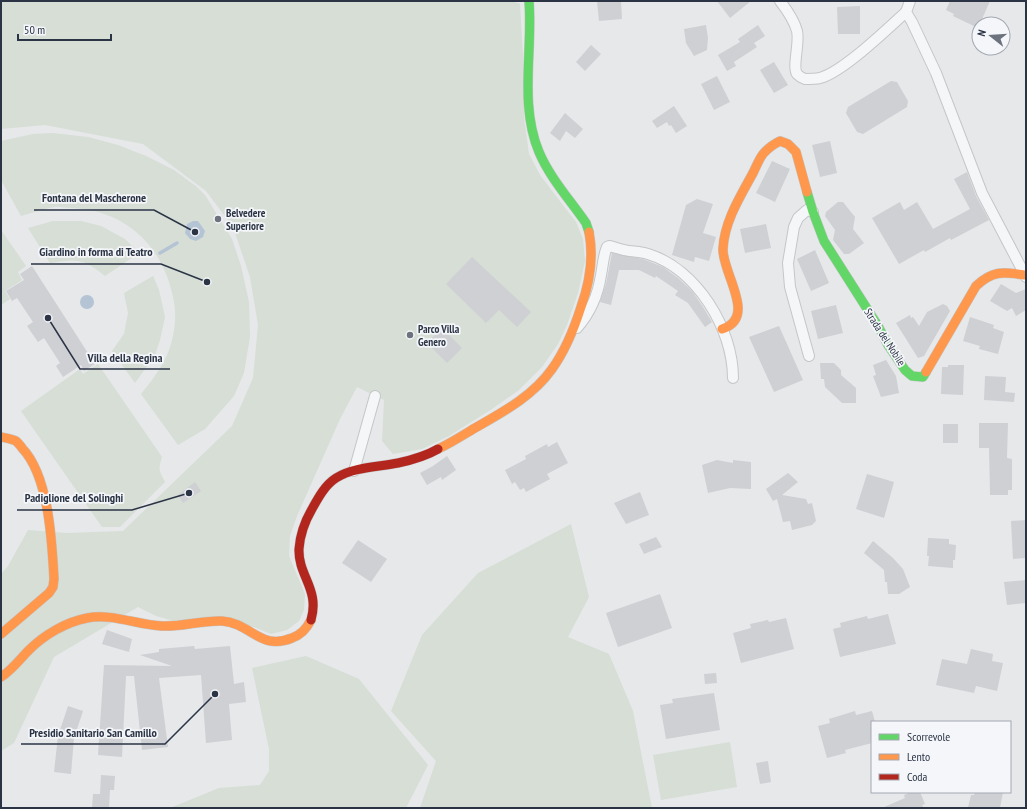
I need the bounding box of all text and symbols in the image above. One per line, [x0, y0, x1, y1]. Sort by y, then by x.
scale bar [18, 16, 111, 42]
north arrow [971, 16, 1011, 56]
text: 50 m [24, 22, 45, 37]
text: N [974, 28, 989, 38]
callout: Fontana del Mascherone [34, 186, 154, 210]
text: Fontana del Mascherone [42, 190, 146, 205]
place label: Belvedere Superiore [226, 206, 266, 233]
marker: Belvedere Superiore [213, 214, 223, 224]
callout: Giardino in forma di Teatro [31, 240, 161, 264]
text: Giardino in forma di Teatro [39, 244, 153, 259]
street label: Strada del Nobile [861, 306, 909, 369]
place label: Parco Villa Genero [418, 322, 460, 349]
marker: Parco Villa Genero [405, 330, 415, 340]
callout: Villa della Regina [80, 345, 170, 369]
text: Villa della Regina [87, 350, 162, 365]
callout: Padiglione del Solinghi [17, 486, 132, 510]
text: Padiglione del Solinghi [25, 490, 124, 505]
callout: Presidio Sanitario San Camillo [21, 720, 165, 744]
legend [871, 721, 1011, 793]
text: Presidio Sanitario San Camillo [29, 725, 158, 740]
text: Scorrevole [907, 729, 950, 744]
text: Lento [907, 749, 930, 764]
text: Coda [907, 769, 928, 784]

